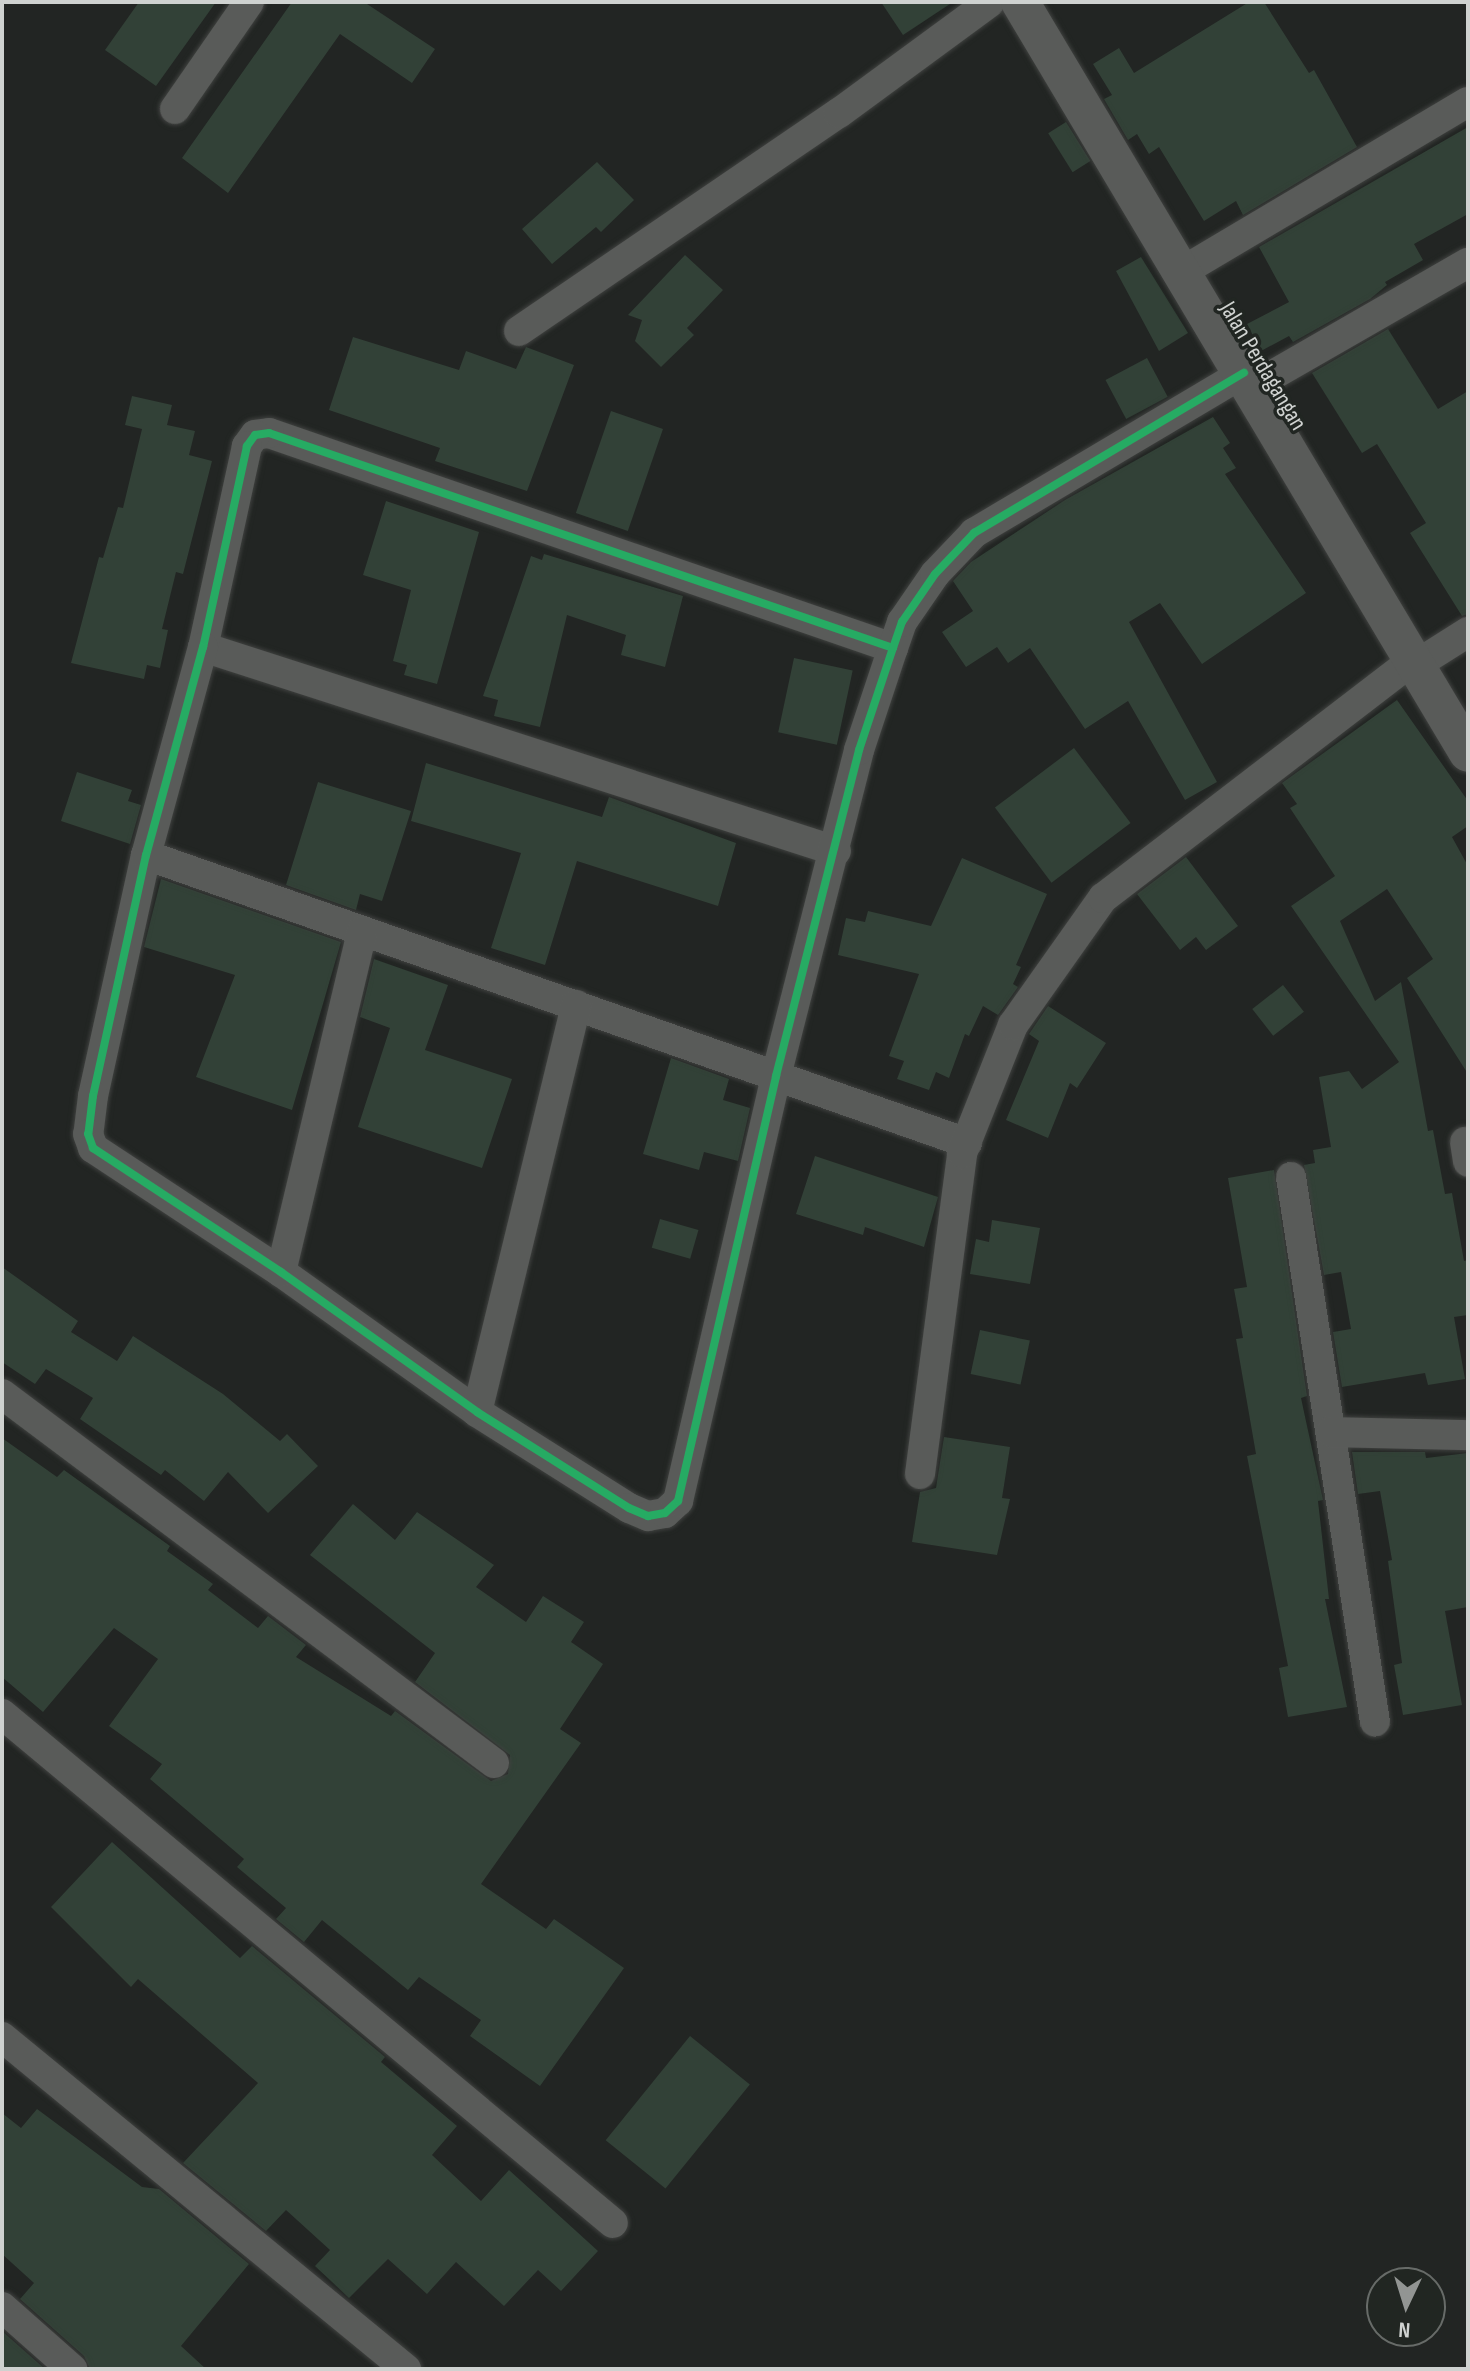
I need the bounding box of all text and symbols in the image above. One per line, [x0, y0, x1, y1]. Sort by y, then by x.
street label: Jalan Perdagangan [1213, 296, 1313, 436]
north arrow [1366, 2267, 1446, 2347]
text: N [1398, 2316, 1411, 2343]

